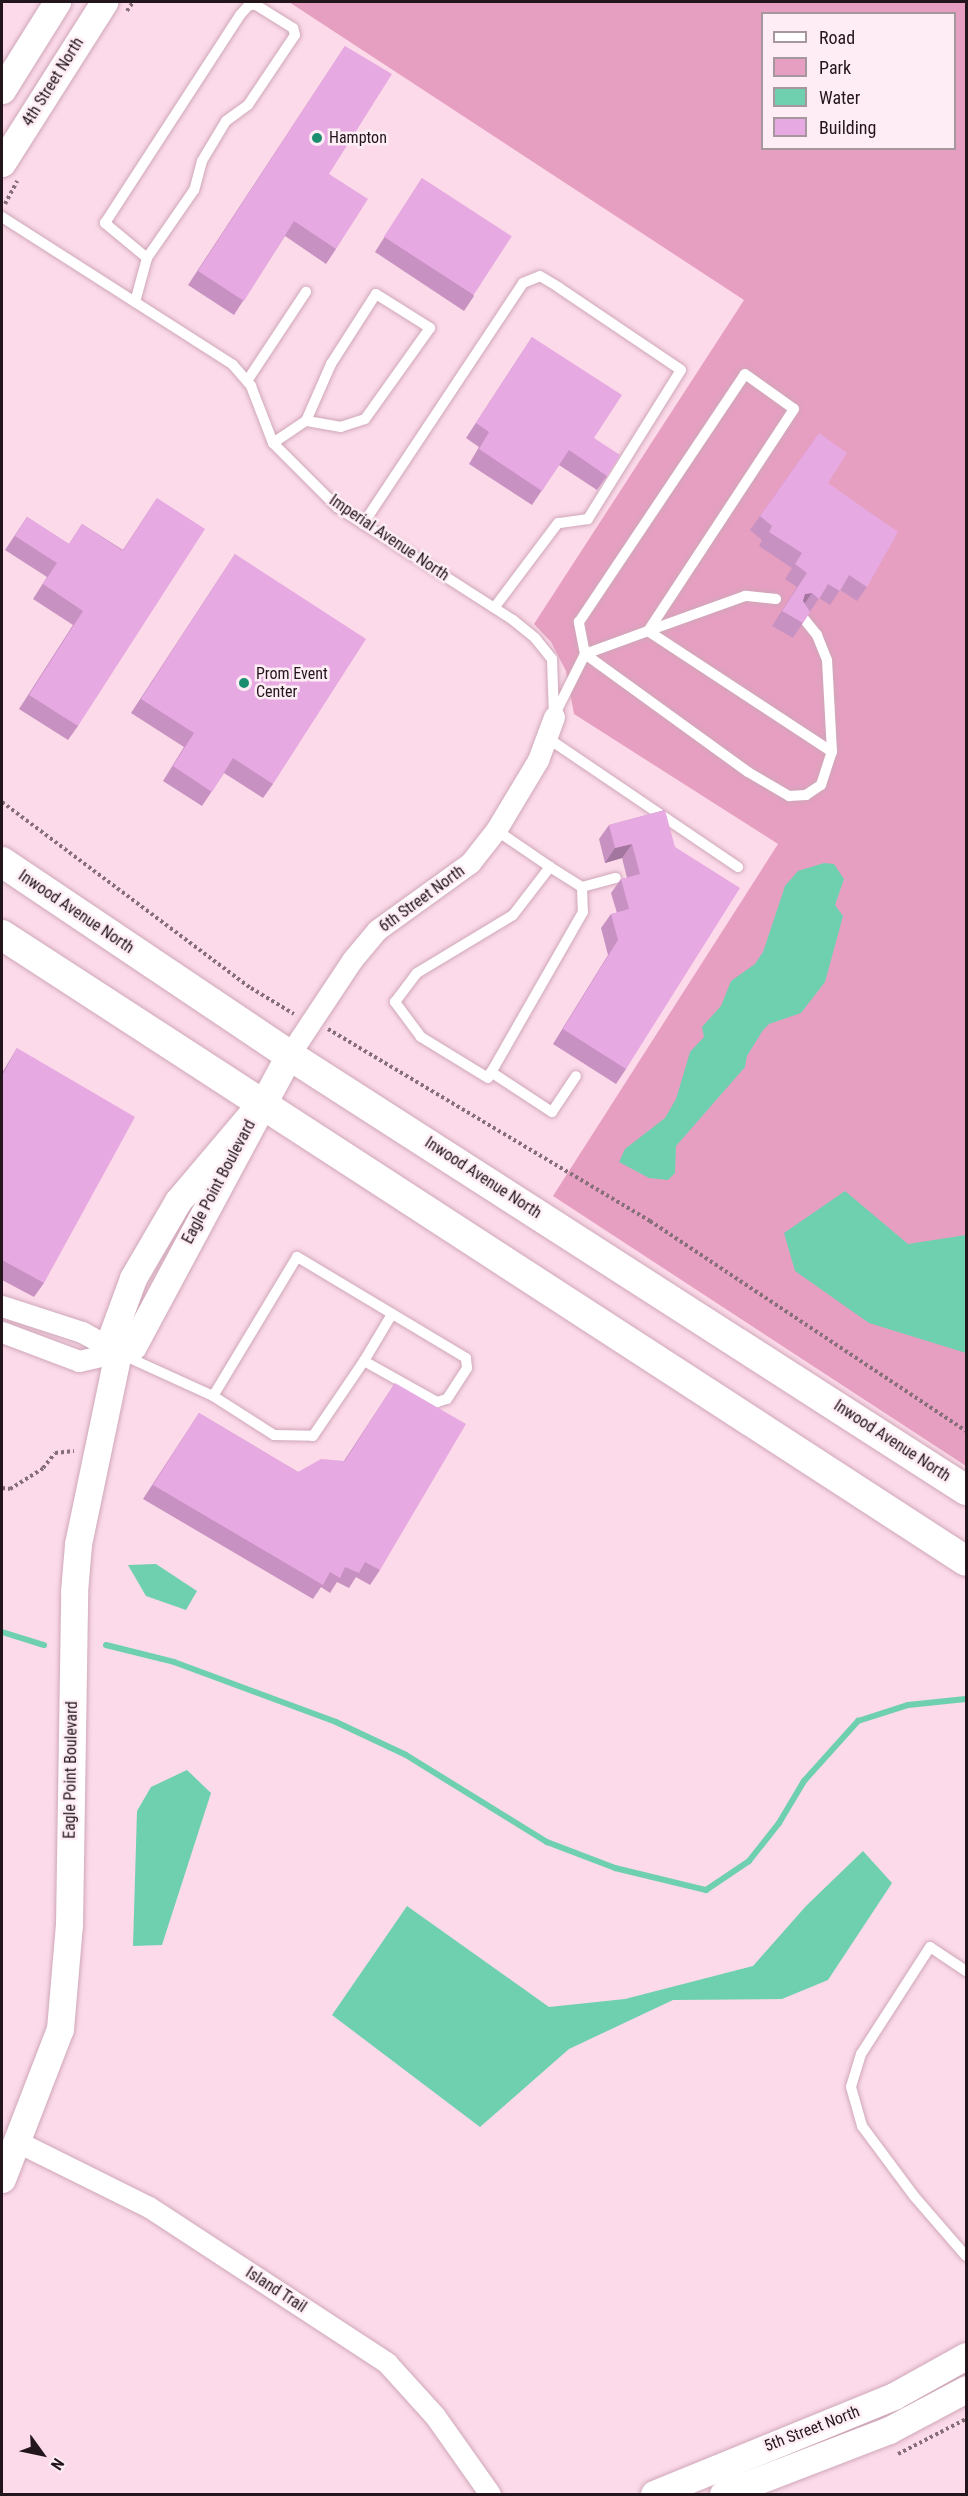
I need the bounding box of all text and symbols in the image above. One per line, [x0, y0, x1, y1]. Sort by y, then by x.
legend [761, 12, 956, 150]
text: Road [819, 27, 855, 48]
street label: 4th Street North [18, 34, 88, 130]
text: Park [819, 57, 851, 78]
text: Water [819, 87, 860, 108]
text: Building [819, 117, 876, 138]
place label: Hampton [329, 128, 387, 148]
marker: Hampton [310, 131, 324, 145]
street label: Imperial Avenue North [325, 491, 453, 585]
place label: Prom Event Center [256, 664, 328, 702]
marker: Prom Event Center [237, 676, 251, 690]
street label: 6th Street North [376, 862, 468, 936]
street label: Inwood Avenue North [15, 866, 137, 958]
street label: Eagle Point Boulevard [178, 1117, 260, 1247]
street label: Inwood Avenue North [421, 1133, 545, 1223]
street label: Inwood Avenue North [830, 1396, 954, 1486]
street label: Eagle Point Boulevard [60, 1701, 82, 1839]
street label: Island Trail [242, 2263, 310, 2317]
street label: 5th Street North [761, 2402, 863, 2456]
north arrow [12, 2424, 72, 2484]
text: N [47, 2455, 68, 2473]

